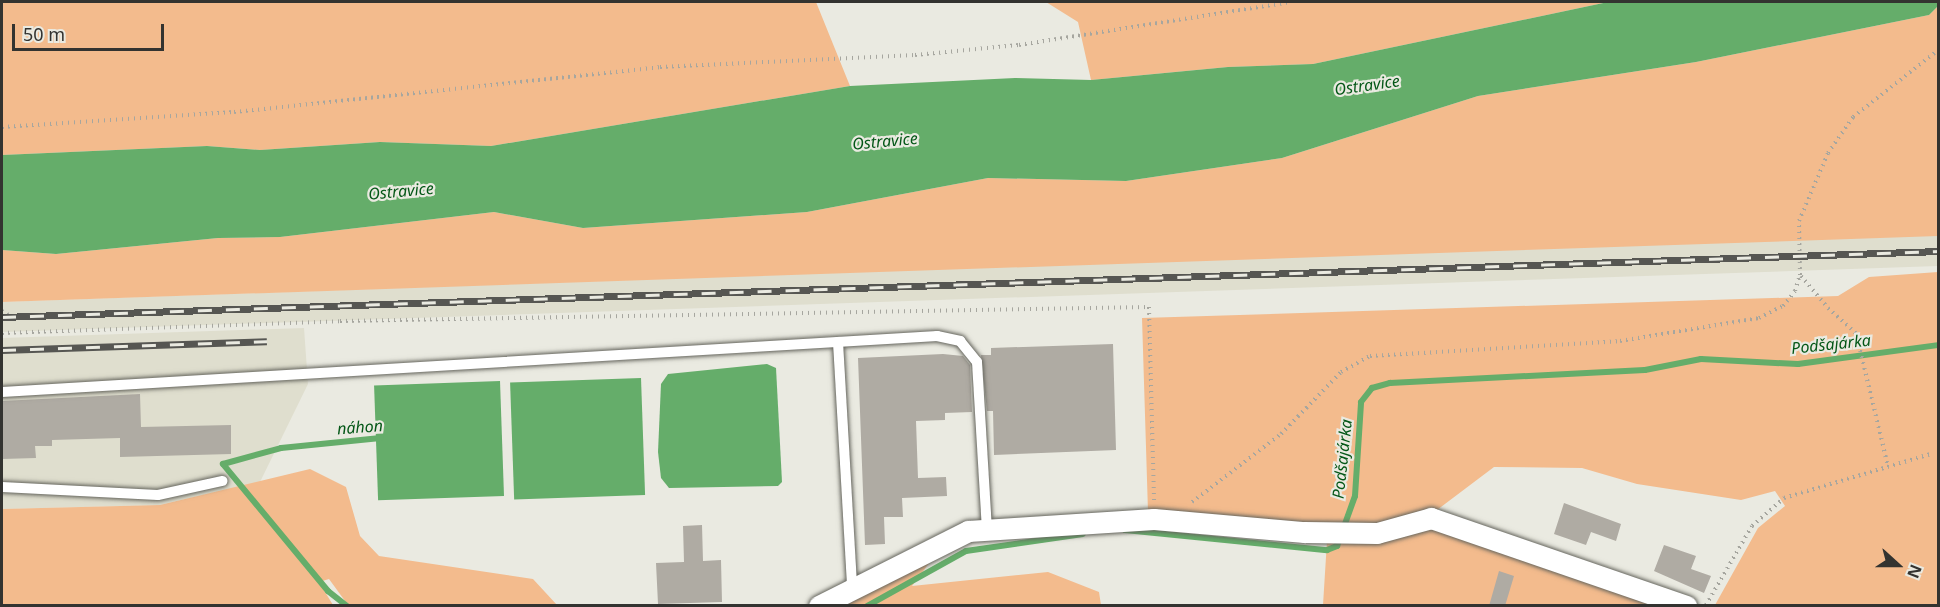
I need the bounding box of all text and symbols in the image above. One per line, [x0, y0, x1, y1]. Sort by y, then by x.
scale bar [15, 12, 166, 50]
text: 50 m [23, 22, 65, 46]
water label: Ostravice [1333, 71, 1401, 99]
water label: Ostravice [851, 129, 919, 153]
water label: Ostravice [367, 179, 435, 203]
water label: Podšajárka [1790, 330, 1872, 358]
water label: náhon [336, 416, 384, 438]
water label: Podšajárka [1328, 418, 1356, 500]
north arrow [1868, 535, 1928, 595]
text: N [1902, 561, 1927, 581]

